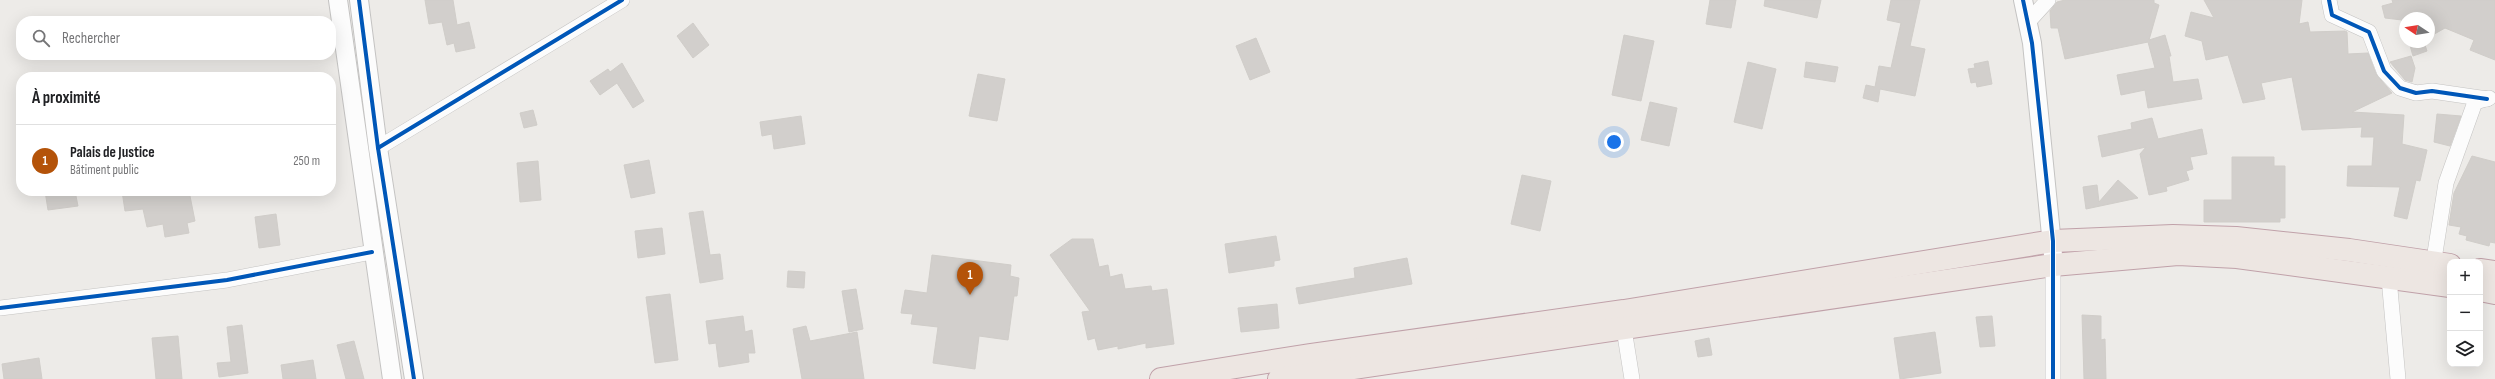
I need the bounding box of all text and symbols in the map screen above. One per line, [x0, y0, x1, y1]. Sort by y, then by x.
north arrow [2399, 12, 2435, 48]
search box [16, 16, 336, 60]
icon: search [30, 27, 52, 49]
text: Rechercher [62, 29, 120, 48]
text: À proximité [32, 88, 100, 108]
your location [1604, 132, 1624, 152]
text: Palais de Justice [70, 143, 155, 162]
text: 1 [42, 153, 48, 169]
text: 250 m [293, 153, 320, 169]
text: Bâtiment public [70, 162, 139, 178]
map controls [2447, 259, 2483, 367]
button: + [2447, 259, 2483, 295]
pin: 1 [957, 262, 983, 295]
button: − [2447, 295, 2483, 331]
button: layers [2447, 331, 2483, 367]

